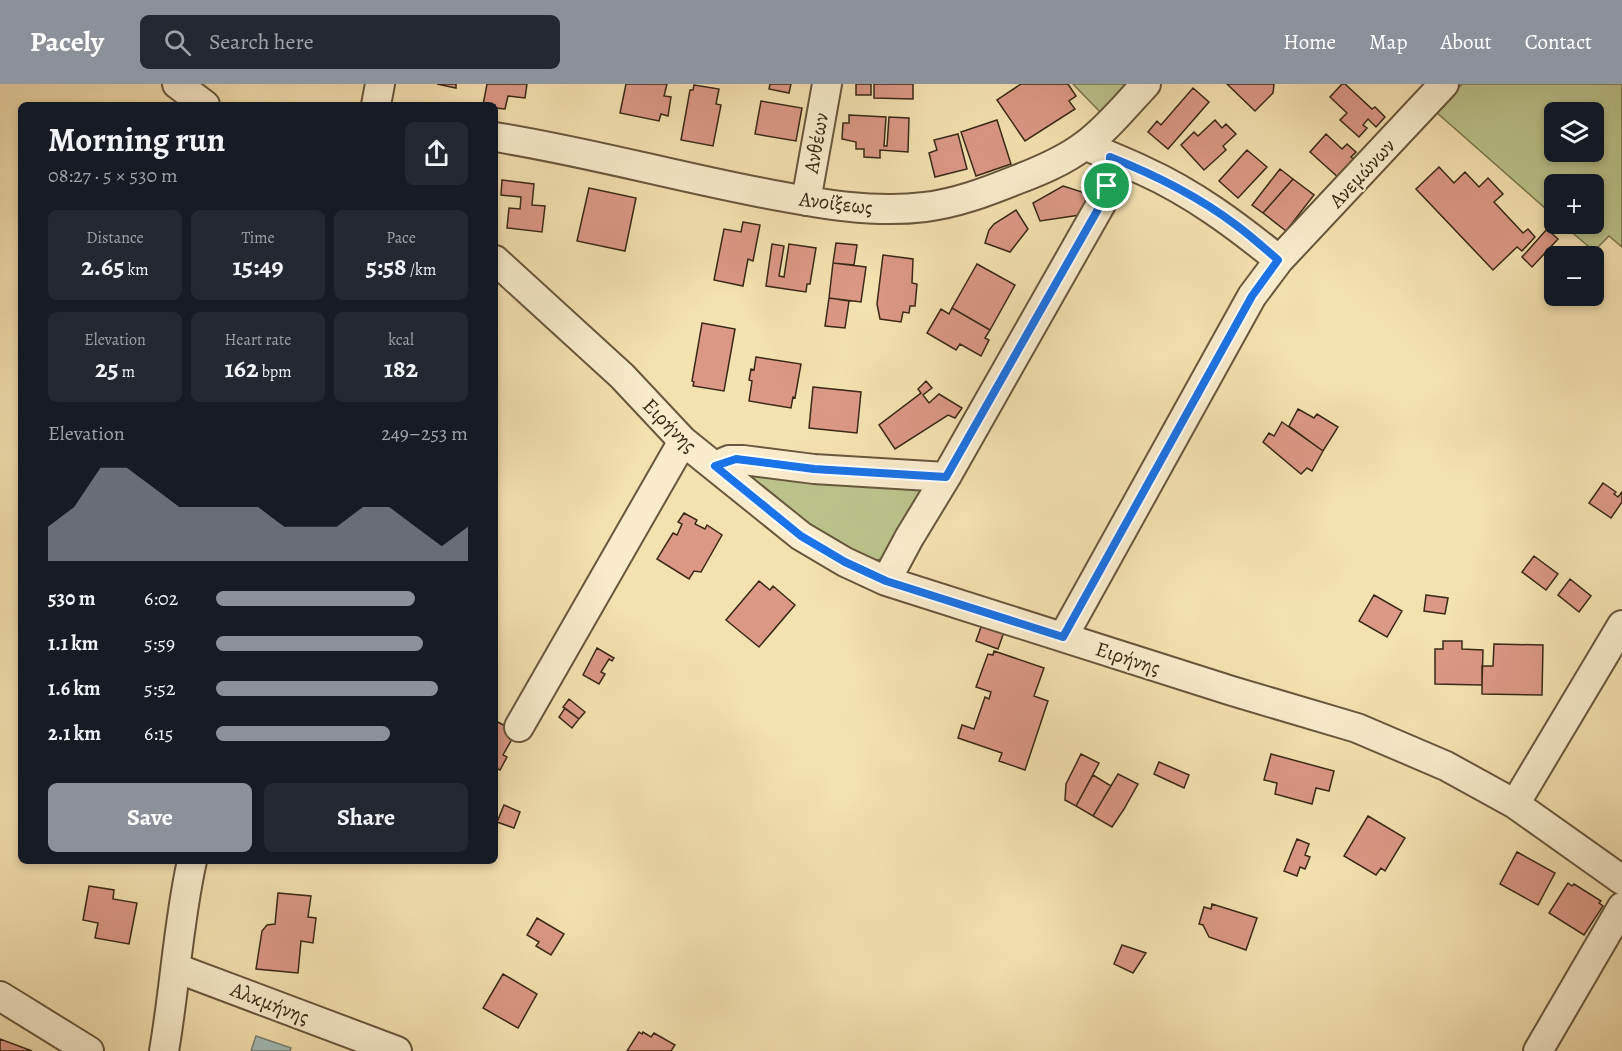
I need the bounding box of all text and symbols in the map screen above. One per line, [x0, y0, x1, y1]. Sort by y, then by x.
search box [140, 15, 560, 69]
text: Pacely [30, 23, 104, 61]
icon: search [161, 26, 194, 59]
text: Search here [209, 27, 314, 57]
text: Home [1283, 28, 1336, 56]
text: Map [1369, 28, 1407, 56]
text: About [1440, 28, 1492, 56]
text: Contact [1525, 28, 1592, 56]
map controls [1544, 102, 1604, 306]
button: layers [1544, 102, 1604, 162]
street label: Ανθέων [797, 110, 835, 176]
text: Morning run [48, 117, 225, 162]
button: share [405, 122, 468, 185]
street label: Ανεμώνων [1322, 132, 1402, 214]
pin [1081, 160, 1132, 211]
text: 08:27 · 5 × 530 m [48, 162, 178, 189]
icon: arrive [1090, 169, 1123, 202]
button: + [1544, 174, 1604, 234]
street label: Ανοίξεως [797, 184, 874, 221]
text: Distance [86, 227, 144, 249]
text: Time [241, 227, 275, 249]
text: Pace [386, 227, 416, 249]
button: − [1544, 246, 1604, 306]
text: 2.65 [81, 249, 124, 284]
text: 15:49 [233, 249, 283, 284]
text: 5:58 [366, 249, 407, 284]
text: km [124, 259, 149, 281]
text: /km [407, 259, 436, 281]
text: Elevation [84, 329, 146, 351]
text: Heart rate [225, 329, 291, 351]
text: kcal [388, 329, 414, 351]
text: 25 [95, 351, 119, 386]
text: 162 [224, 351, 258, 386]
text: 182 [384, 351, 418, 386]
text: m [119, 361, 135, 383]
text: bpm [258, 361, 292, 383]
street label: Ειρήνης [637, 392, 703, 458]
text: Elevation [48, 420, 125, 447]
text: 249–253 m [381, 420, 468, 447]
text: 530 m [48, 585, 95, 612]
text: 6:02 [144, 585, 178, 612]
text: 1.1 km [48, 630, 98, 657]
text: 5:59 [144, 630, 175, 657]
street label: Ειρήνης [1092, 634, 1164, 682]
text: 1.6 km [48, 675, 101, 702]
text: 5:52 [144, 675, 175, 702]
text: 2.1 km [48, 720, 101, 747]
text: 6:15 [144, 720, 173, 747]
button: Save [48, 783, 252, 852]
button: Share [264, 783, 468, 852]
street label: Αλκμήνης [226, 975, 313, 1031]

